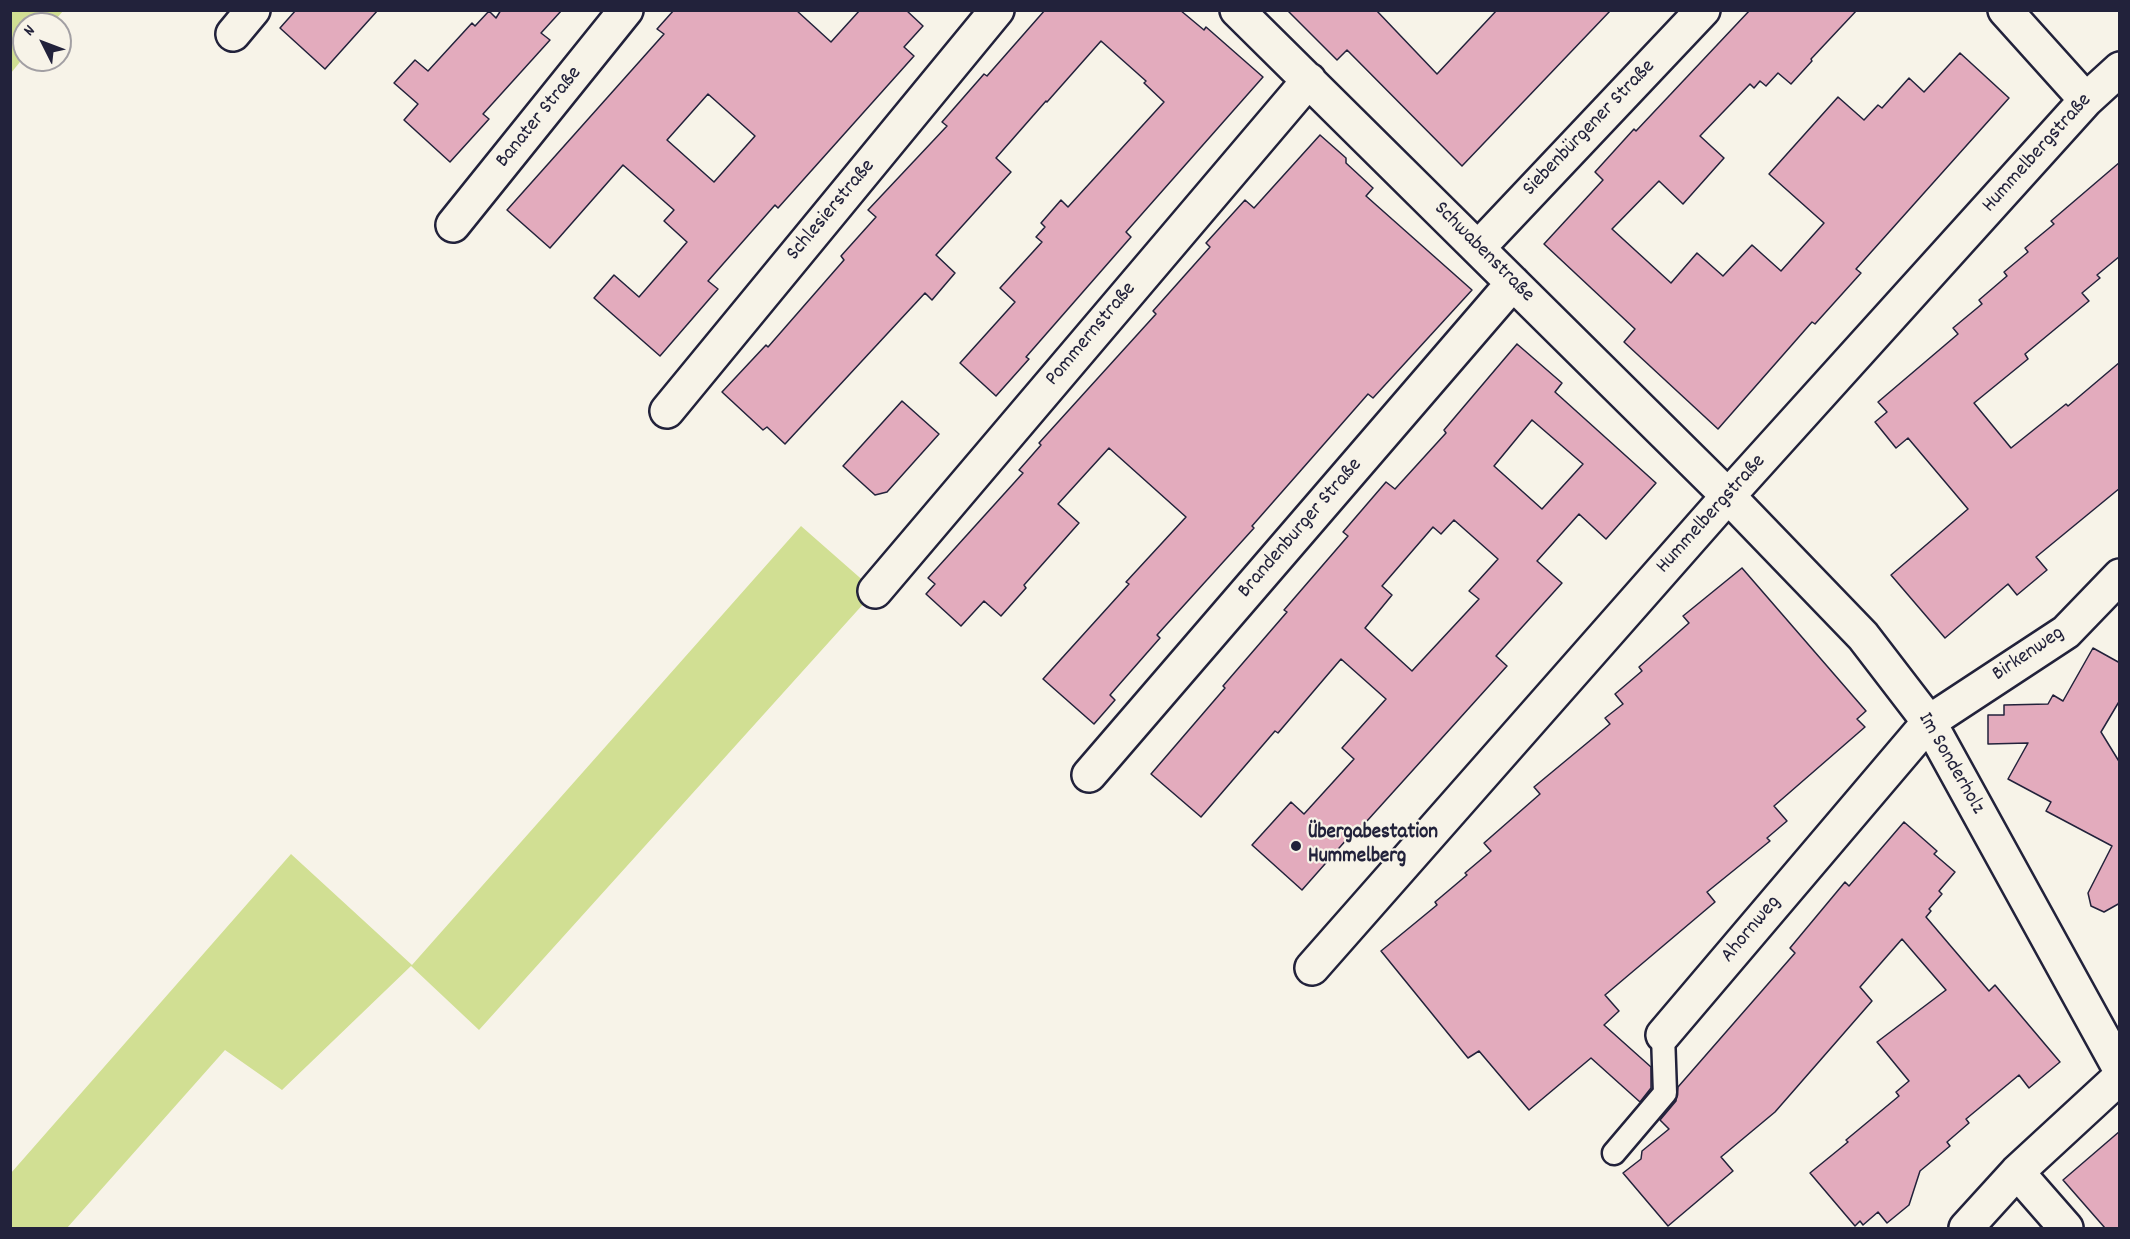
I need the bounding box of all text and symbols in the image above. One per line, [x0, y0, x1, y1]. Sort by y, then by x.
north arrow [12, 12, 72, 72]
text: N [19, 20, 41, 42]
street label: Siebenbürgener Straße [1518, 55, 1662, 203]
street label: Banater Straße [492, 62, 588, 174]
street label: Hummelbergstraße [1978, 89, 2098, 219]
street label: Schlesierstraße [782, 155, 882, 267]
street label: Schwabenstraße [1427, 197, 1539, 309]
street label: Pommernstraße [1041, 278, 1143, 392]
street label: Hummelbergstraße [1652, 450, 1772, 580]
street label: Brandenburger Straße [1233, 454, 1369, 604]
street label: Birkenweg [1988, 622, 2070, 688]
street label: Im Sonderholz [1911, 709, 1989, 819]
place label: Übergabestation Hummelberg [1308, 821, 1438, 871]
marker: Übergabestation Hummelberg [1289, 839, 1303, 853]
street label: Ahornweg [1717, 891, 1787, 969]

